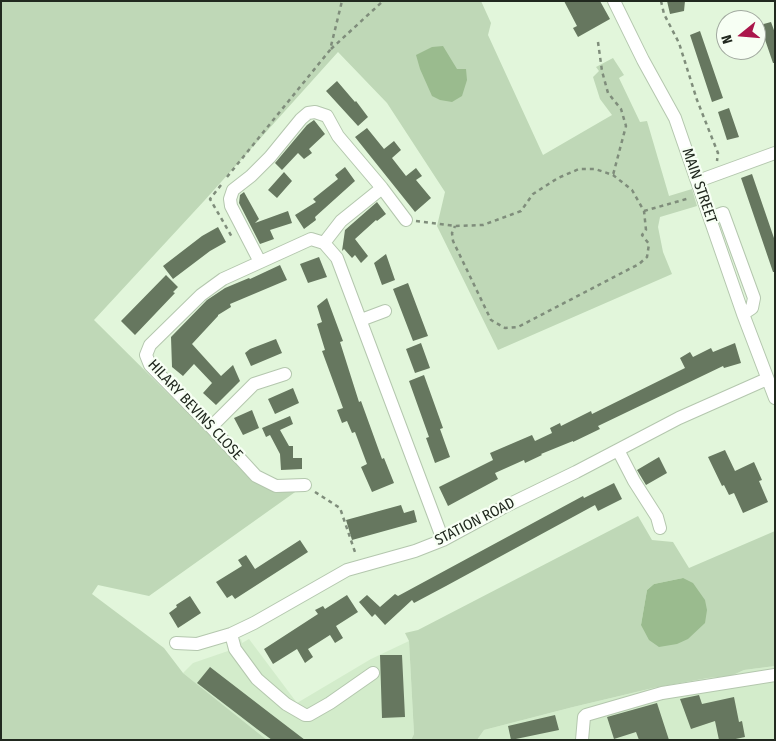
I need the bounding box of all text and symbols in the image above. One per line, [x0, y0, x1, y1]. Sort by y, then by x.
north arrow [716, 10, 766, 60]
text: N [718, 33, 736, 46]
street label: MAIN STREET [678, 146, 720, 226]
street label: HILARY BEVINS CLOSE [144, 356, 246, 464]
street label: STATION ROAD [432, 494, 518, 550]

